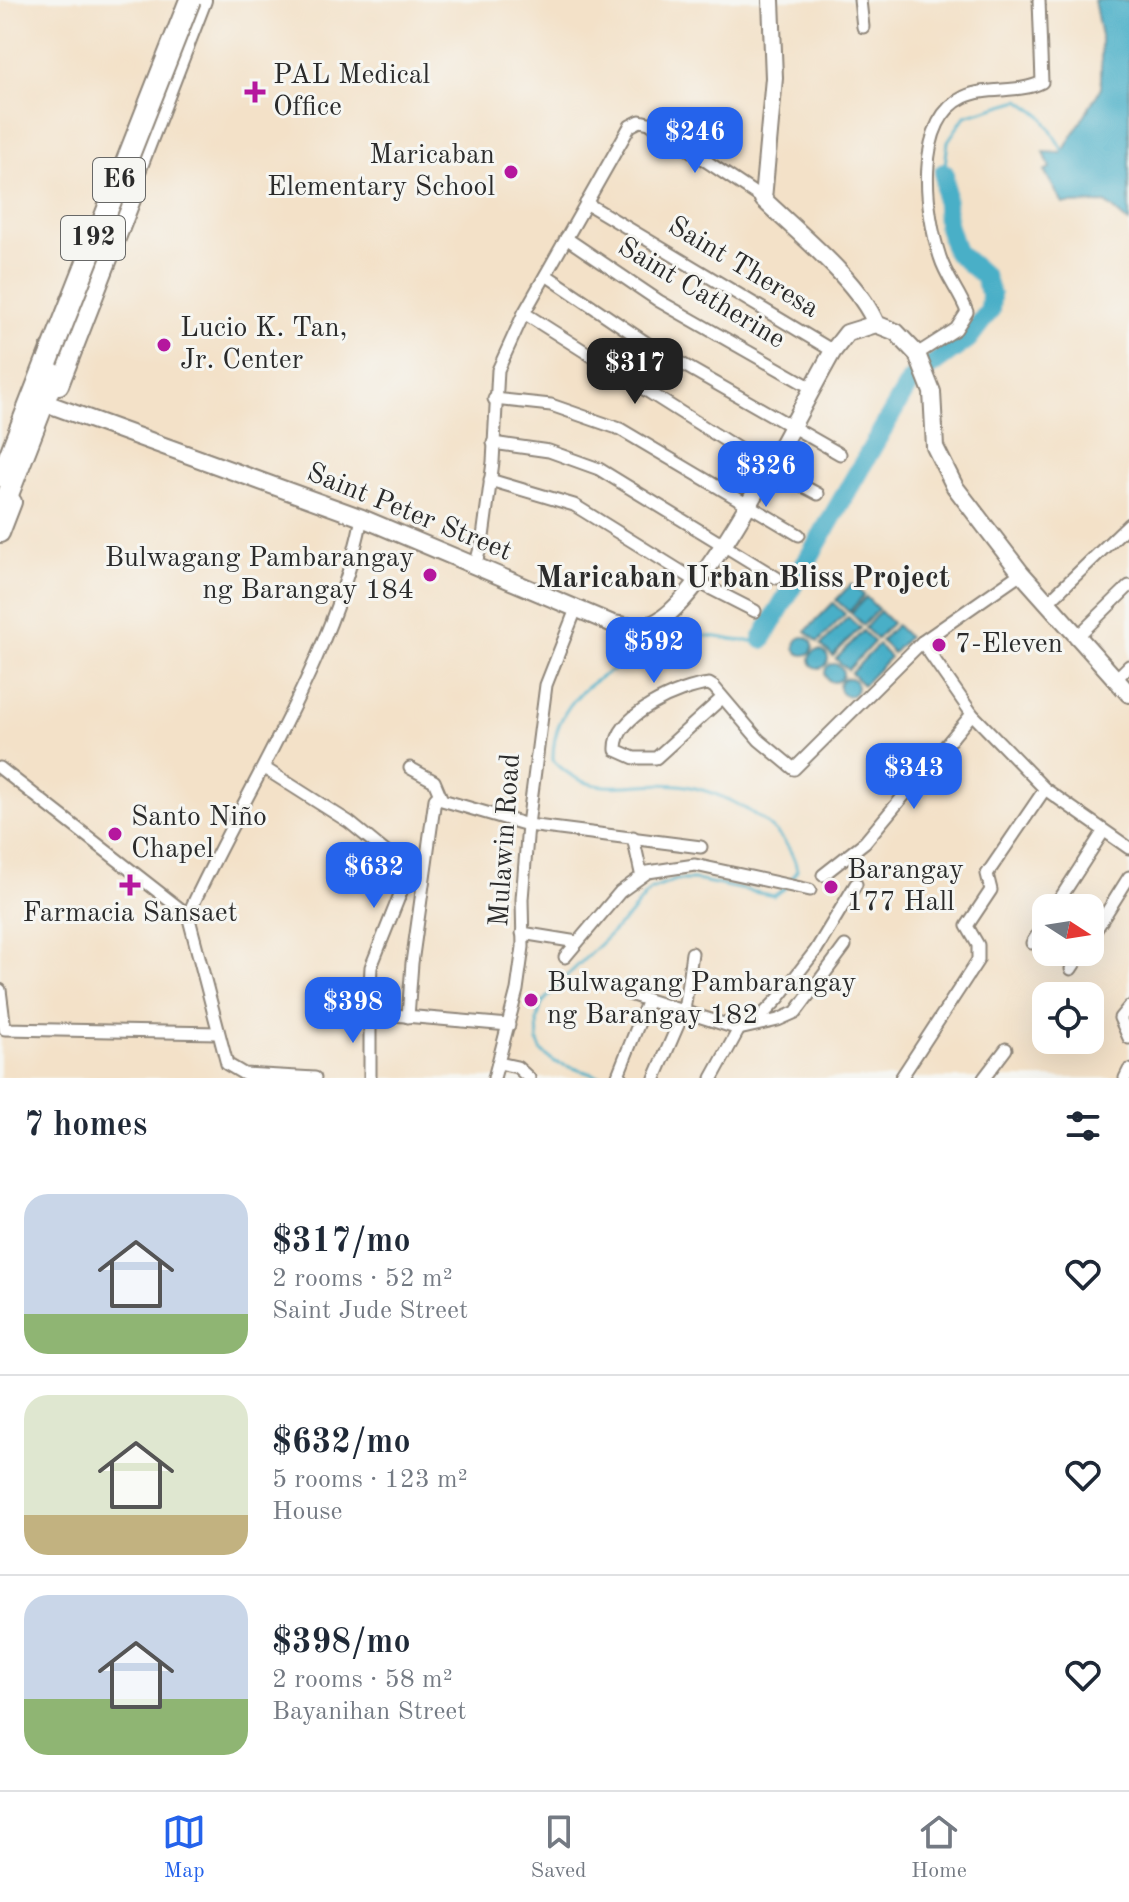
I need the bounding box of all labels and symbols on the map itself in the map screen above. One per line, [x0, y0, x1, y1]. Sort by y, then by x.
place label: PAL Medical Office [273, 62, 430, 122]
marker: PAL Medical Office [244, 81, 266, 103]
pin: $246 [648, 107, 742, 175]
place label: Maricaban Elementary School [267, 142, 495, 202]
road number: E6 [93, 158, 145, 202]
marker: Maricaban Elementary School [502, 163, 520, 181]
street label: Saint Theresa [663, 212, 823, 324]
road number: 192 [61, 216, 125, 260]
street label: Saint Catherine [613, 233, 789, 355]
place label: Lucio K. Tan, Jr. Center [180, 315, 347, 375]
marker: Lucio K. Tan, Jr. Center [155, 336, 173, 354]
pin: $317 [588, 338, 682, 406]
pin: $326 [719, 441, 813, 509]
street label: Saint Peter Street [303, 459, 515, 567]
place label: Bulwagang Pambarangay ng Barangay 184 [105, 545, 414, 605]
district label: Maricaban Urban Bliss Project [536, 564, 950, 594]
marker: Bulwagang Pambarangay ng Barangay 184 [421, 566, 439, 584]
pin: $592 [607, 617, 701, 685]
place label: 7-Eleven [955, 631, 1063, 659]
marker: 7-Eleven [930, 636, 948, 654]
pin: $343 [867, 743, 961, 811]
street label: Mulawin Road [486, 752, 526, 928]
place label: Santo Niño Chapel [131, 804, 267, 864]
marker: Santo Niño Chapel [106, 825, 124, 843]
pin: $632 [327, 842, 421, 910]
place label: Barangay 177 Hall [847, 857, 964, 917]
marker: Farmacia Sansaet [121, 876, 139, 894]
marker: Barangay 177 Hall [822, 878, 840, 896]
north arrow [1032, 894, 1104, 966]
place label: Farmacia Sansaet [23, 900, 237, 928]
place label: Bulwagang Pambarangay ng Barangay 182 [547, 970, 857, 1030]
pin: $398 [306, 977, 400, 1045]
marker: Bulwagang Pambarangay ng Barangay 182 [522, 991, 540, 1009]

